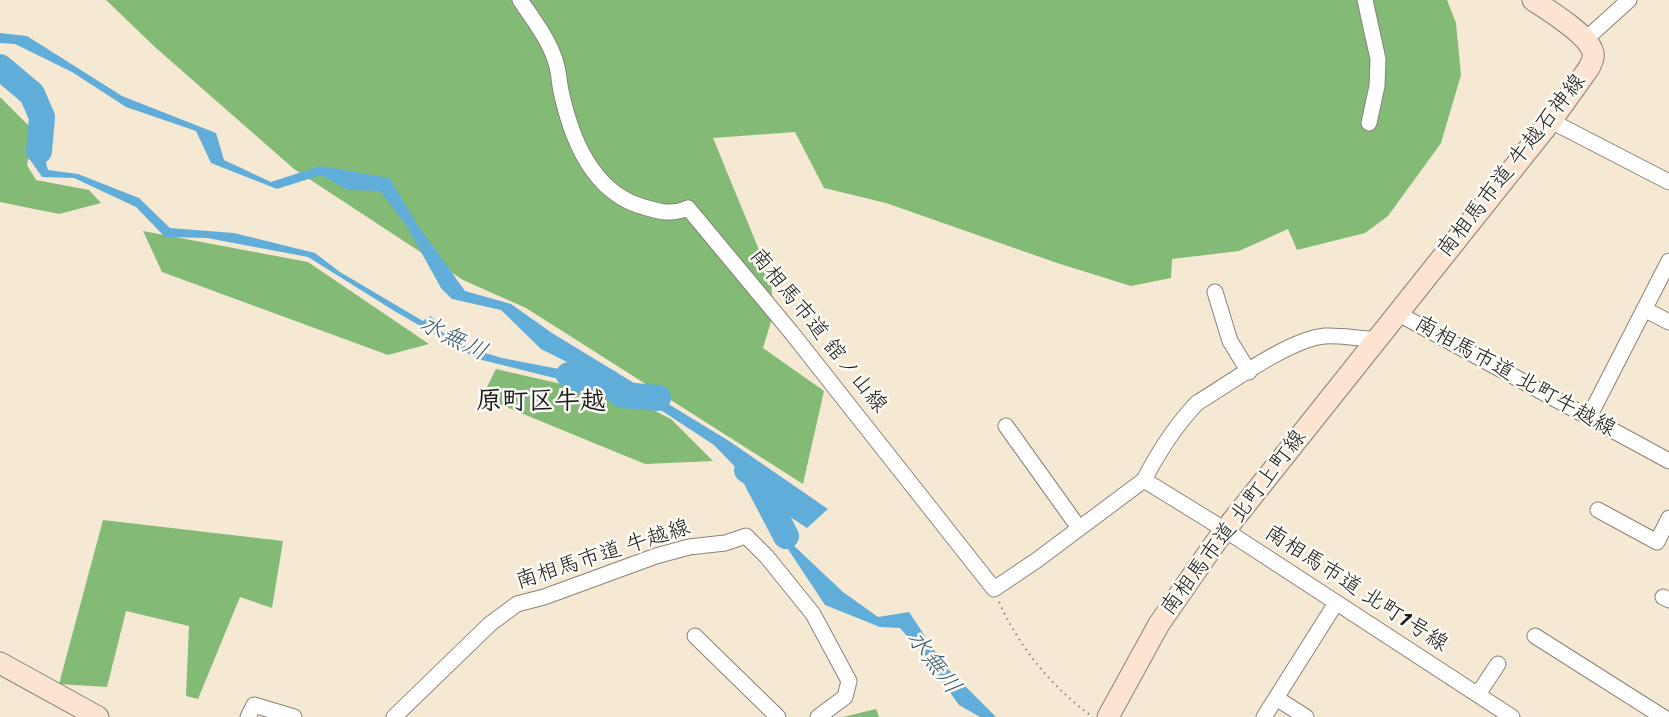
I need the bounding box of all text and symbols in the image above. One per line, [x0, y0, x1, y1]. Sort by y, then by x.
street label: 南相馬市道 牛越石神線 [1432, 69, 1592, 263]
street label: 南相馬市道 舘ノ山線 [744, 244, 892, 418]
water label: 水無川 [414, 310, 492, 368]
street label: 南相馬市道 北町牛越線 [1410, 311, 1620, 443]
district label: 原町区牛越 [476, 386, 606, 418]
street label: 南相馬市道 北町上町線 [1156, 425, 1312, 621]
street label: 南相馬市道 牛越線 [513, 514, 693, 596]
street label: 南相馬市道 北町1号線 [1259, 520, 1453, 658]
water label: 水無川 [900, 626, 966, 700]

